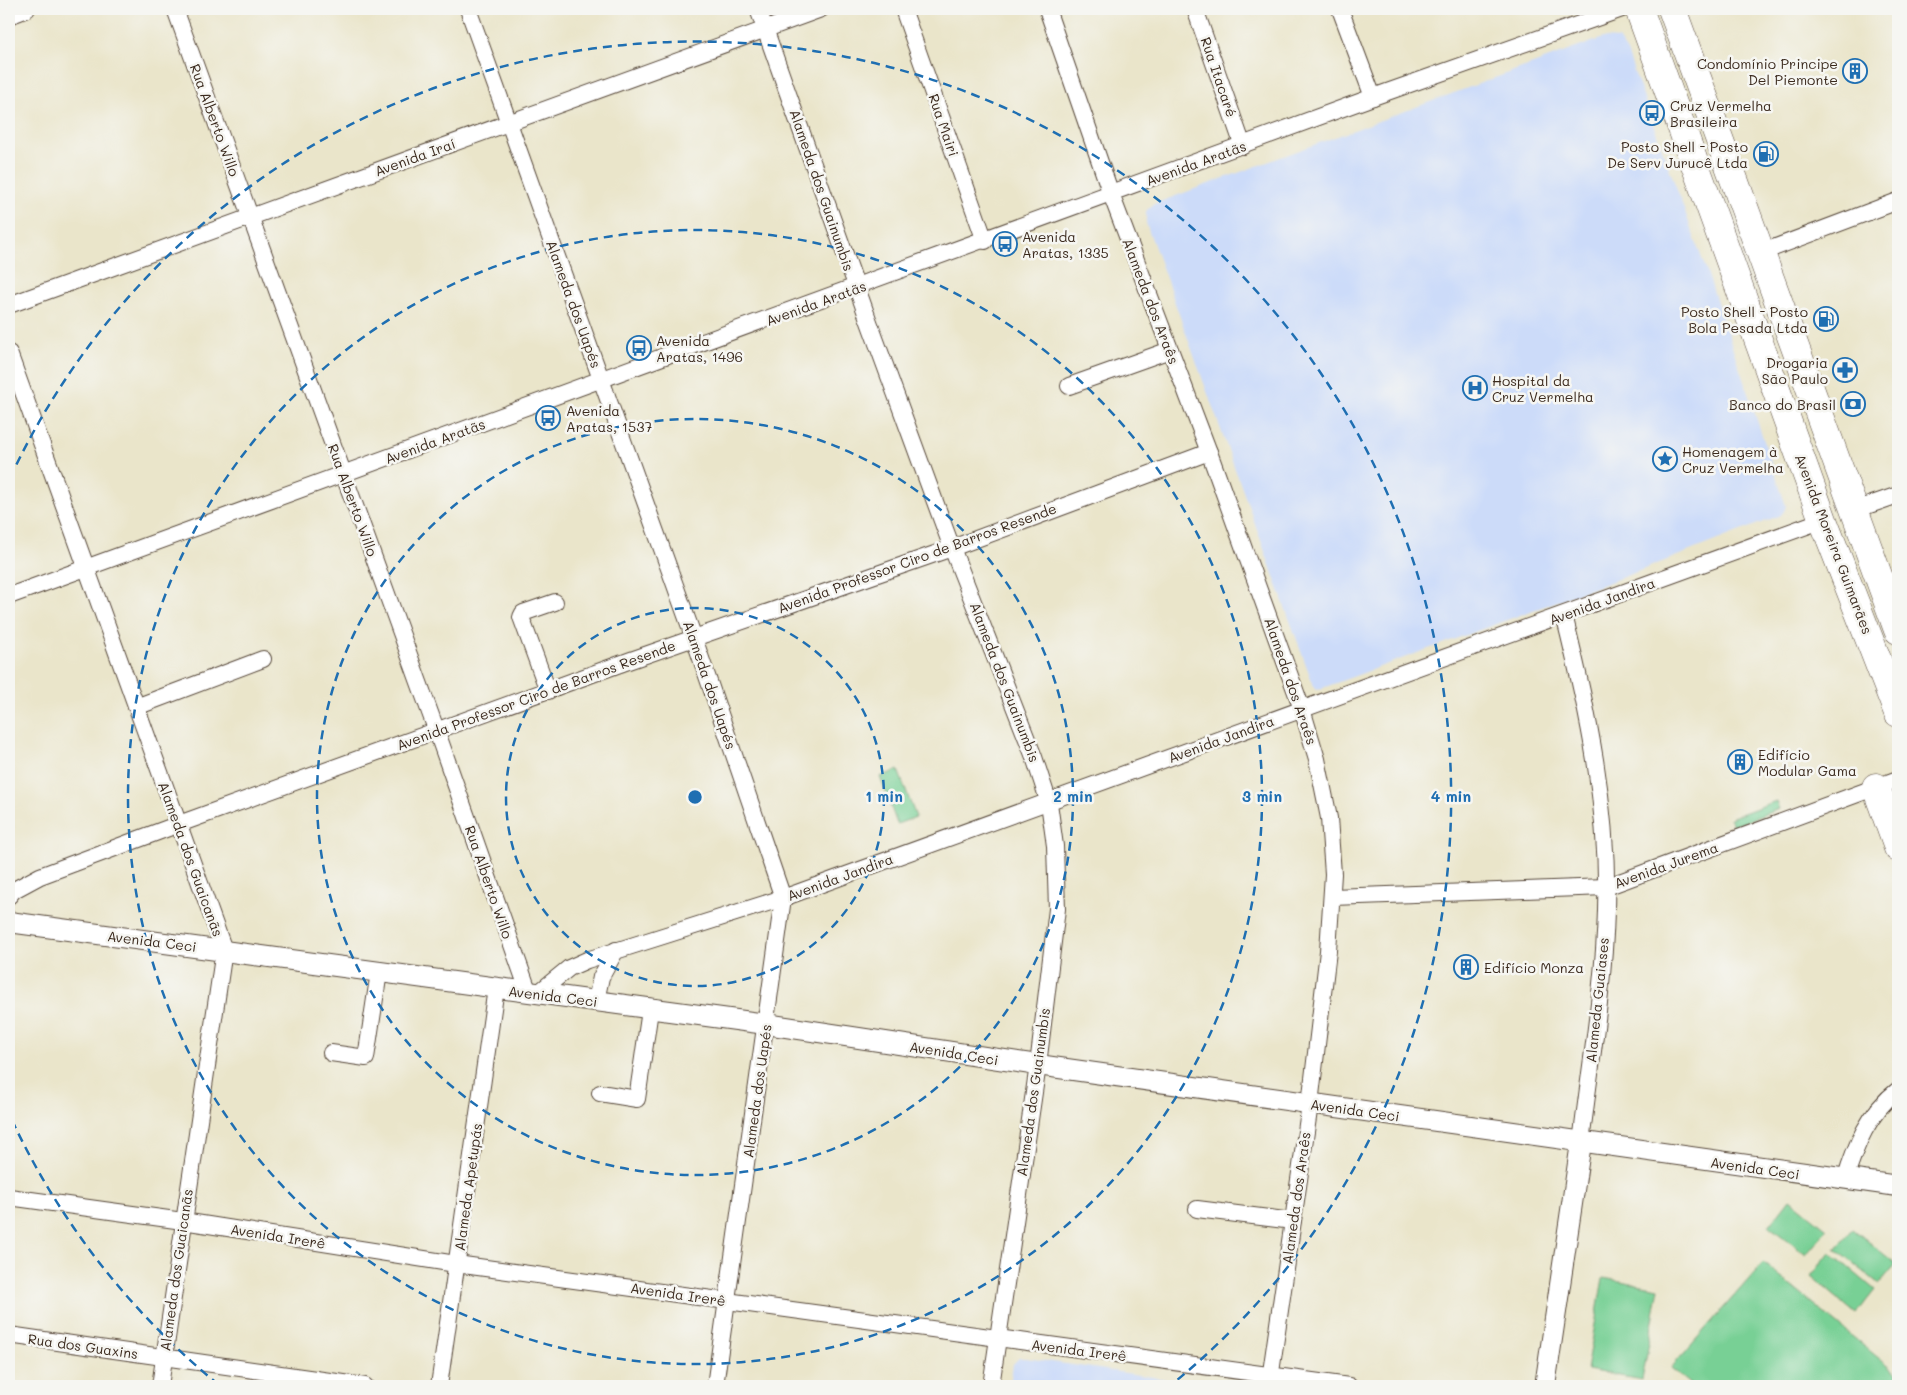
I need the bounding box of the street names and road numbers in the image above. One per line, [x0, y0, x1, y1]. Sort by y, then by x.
street label: Rua Itacaré [1196, 34, 1242, 120]
street label: Rua Alberto Willo [186, 61, 244, 179]
street label: Rua Mairi [924, 91, 964, 159]
street label: Alameda dos Guainumbis [785, 107, 859, 273]
street label: Avenida Iraí [372, 134, 458, 180]
street label: Avenida Aratãs [1143, 136, 1249, 190]
street label: Alameda dos Araês [1118, 235, 1184, 367]
street label: Alameda dos Uapés [542, 237, 606, 371]
street label: Avenida Aratãs [763, 276, 869, 330]
street label: Avenida Aratãs [382, 414, 488, 468]
street label: Rua Alberto Willo [324, 441, 382, 559]
street label: Avenida Moreira Guimarães [1791, 451, 1877, 637]
street label: Avenida Professor Ciro de Barros Resende [775, 499, 1059, 617]
street label: Avenida Jandira [1546, 573, 1658, 629]
street label: Alameda dos Guainumbis [966, 599, 1044, 765]
street label: Alameda dos Araês [1260, 615, 1322, 747]
street label: Alameda dos Uapés [679, 618, 741, 752]
street label: Avenida Professor Ciro de Barros Resende [394, 636, 678, 754]
street label: Avenida Jandira [1165, 711, 1277, 767]
street label: Alameda dos Guaicanãs [154, 779, 228, 939]
street label: Rua Alberto Willo [461, 823, 517, 941]
street label: Avenida Jurema [1611, 837, 1721, 893]
street label: Avenida Jandira [784, 849, 896, 905]
street label: Avenida Ceci [106, 926, 198, 956]
street label: Alameda Guaiases [1581, 936, 1613, 1064]
street label: Avenida Ceci [507, 981, 599, 1011]
street label: Alameda dos Guainumbis [1012, 1007, 1054, 1177]
street label: Alameda dos Uapés [738, 1023, 776, 1159]
street label: Avenida Ceci [908, 1037, 1000, 1069]
street label: Avenida Ceci [1309, 1094, 1401, 1126]
street label: Alameda Apetupás [450, 1122, 486, 1252]
street label: Alameda dos Araês [1277, 1131, 1315, 1265]
street label: Avenida Ceci [1709, 1152, 1801, 1184]
street label: Alameda dos Guaicanãs [155, 1188, 197, 1352]
street label: Avenida Irerê [229, 1219, 327, 1253]
street label: Avenida Irerê [629, 1278, 727, 1310]
street label: Rua dos Guaxins [27, 1329, 139, 1363]
street label: Avenida Irerê [1030, 1335, 1128, 1365]

